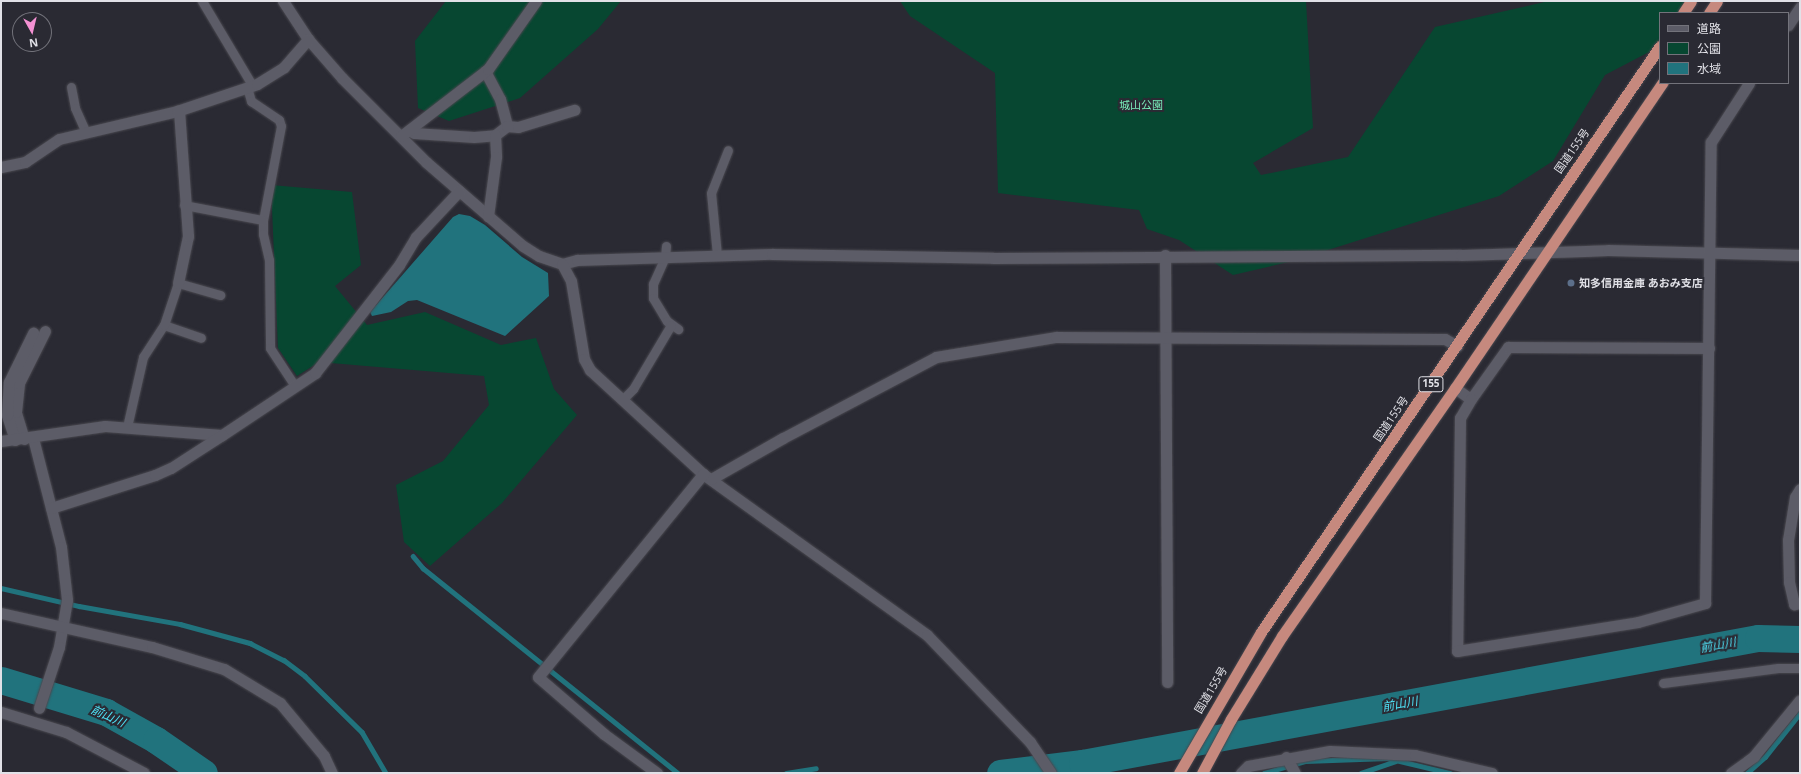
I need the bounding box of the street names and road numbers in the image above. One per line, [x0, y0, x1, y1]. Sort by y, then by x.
street label: 国道155号 [1552, 126, 1592, 176]
road number: 155 [1418, 376, 1444, 392]
street label: 国道155号 [1371, 394, 1411, 444]
street label: 国道155号 [1192, 664, 1230, 716]

